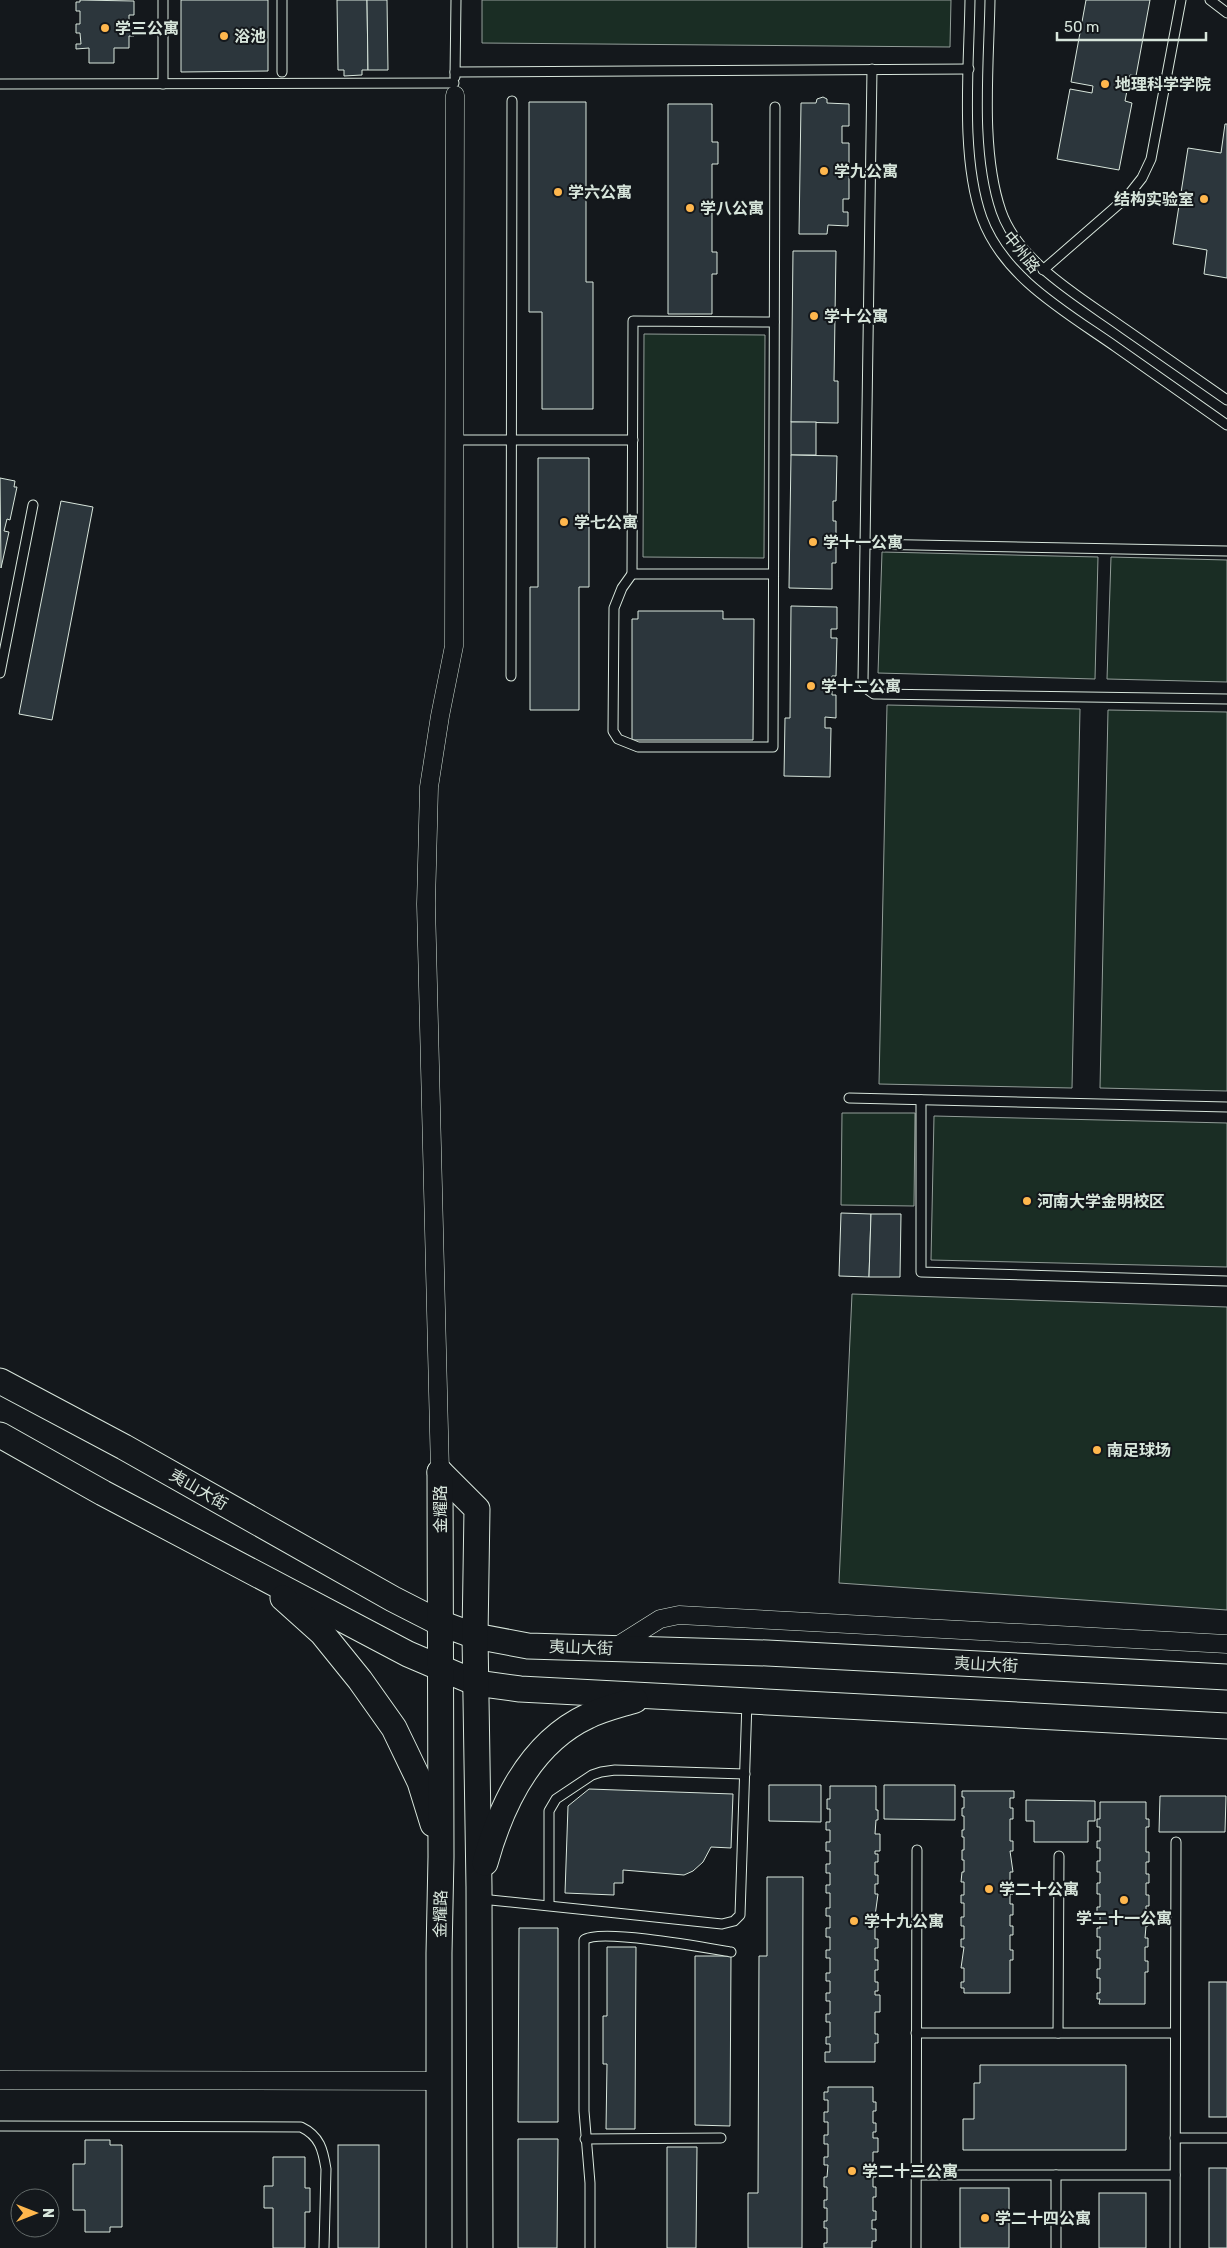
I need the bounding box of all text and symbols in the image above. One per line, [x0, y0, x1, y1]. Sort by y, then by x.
scale bar [1057, 10, 1206, 42]
text: 50 m [1064, 18, 1099, 36]
place label: 学三公寓 [115, 19, 179, 38]
marker: 学三公寓 [99, 22, 111, 34]
place label: 浴池 [234, 27, 266, 46]
marker: 浴池 [218, 30, 230, 42]
place label: 地理科学学院 [1115, 75, 1211, 94]
marker: 地理科学学院 [1099, 78, 1111, 90]
place label: 学九公寓 [834, 162, 898, 181]
marker: 学九公寓 [818, 165, 830, 177]
place label: 学六公寓 [568, 183, 632, 202]
marker: 学六公寓 [552, 186, 564, 198]
place label: 结构实验室 [1114, 190, 1194, 209]
marker: 结构实验室 [1198, 193, 1210, 205]
place label: 学八公寓 [700, 199, 764, 218]
marker: 学八公寓 [684, 202, 696, 214]
street label: 中州路 [999, 228, 1044, 277]
place label: 学十公寓 [824, 307, 888, 326]
marker: 学十公寓 [808, 310, 820, 322]
place label: 学七公寓 [574, 513, 638, 532]
marker: 学七公寓 [558, 516, 570, 528]
place label: 学十一公寓 [823, 533, 903, 552]
marker: 学十一公寓 [807, 536, 819, 548]
place label: 学十二公寓 [821, 677, 901, 696]
marker: 学十二公寓 [805, 680, 817, 692]
place label: 河南大学金明校区 [1037, 1192, 1165, 1211]
marker: 河南大学金明校区 [1021, 1195, 1033, 1207]
place label: 南足球场 [1107, 1441, 1171, 1460]
marker: 南足球场 [1091, 1444, 1103, 1456]
street label: 夷山大街 [166, 1465, 231, 1514]
street label: 金耀路 [431, 1485, 450, 1533]
street label: 夷山大街 [549, 1637, 613, 1658]
street label: 夷山大街 [954, 1653, 1018, 1676]
place label: 学二十公寓 [999, 1880, 1079, 1899]
marker: 学二十公寓 [983, 1883, 995, 1895]
street label: 金耀路 [431, 1890, 450, 1938]
marker: 学二十一公寓 [1118, 1894, 1130, 1906]
place label: 学二十一公寓 [1076, 1909, 1172, 1928]
place label: 学十九公寓 [864, 1912, 944, 1931]
marker: 学十九公寓 [848, 1915, 860, 1927]
place label: 学二十三公寓 [862, 2162, 958, 2181]
marker: 学二十三公寓 [846, 2165, 858, 2177]
north arrow [10, 2188, 60, 2238]
text: N [39, 2208, 56, 2218]
place label: 学二十四公寓 [995, 2209, 1091, 2228]
marker: 学二十四公寓 [979, 2212, 991, 2224]

